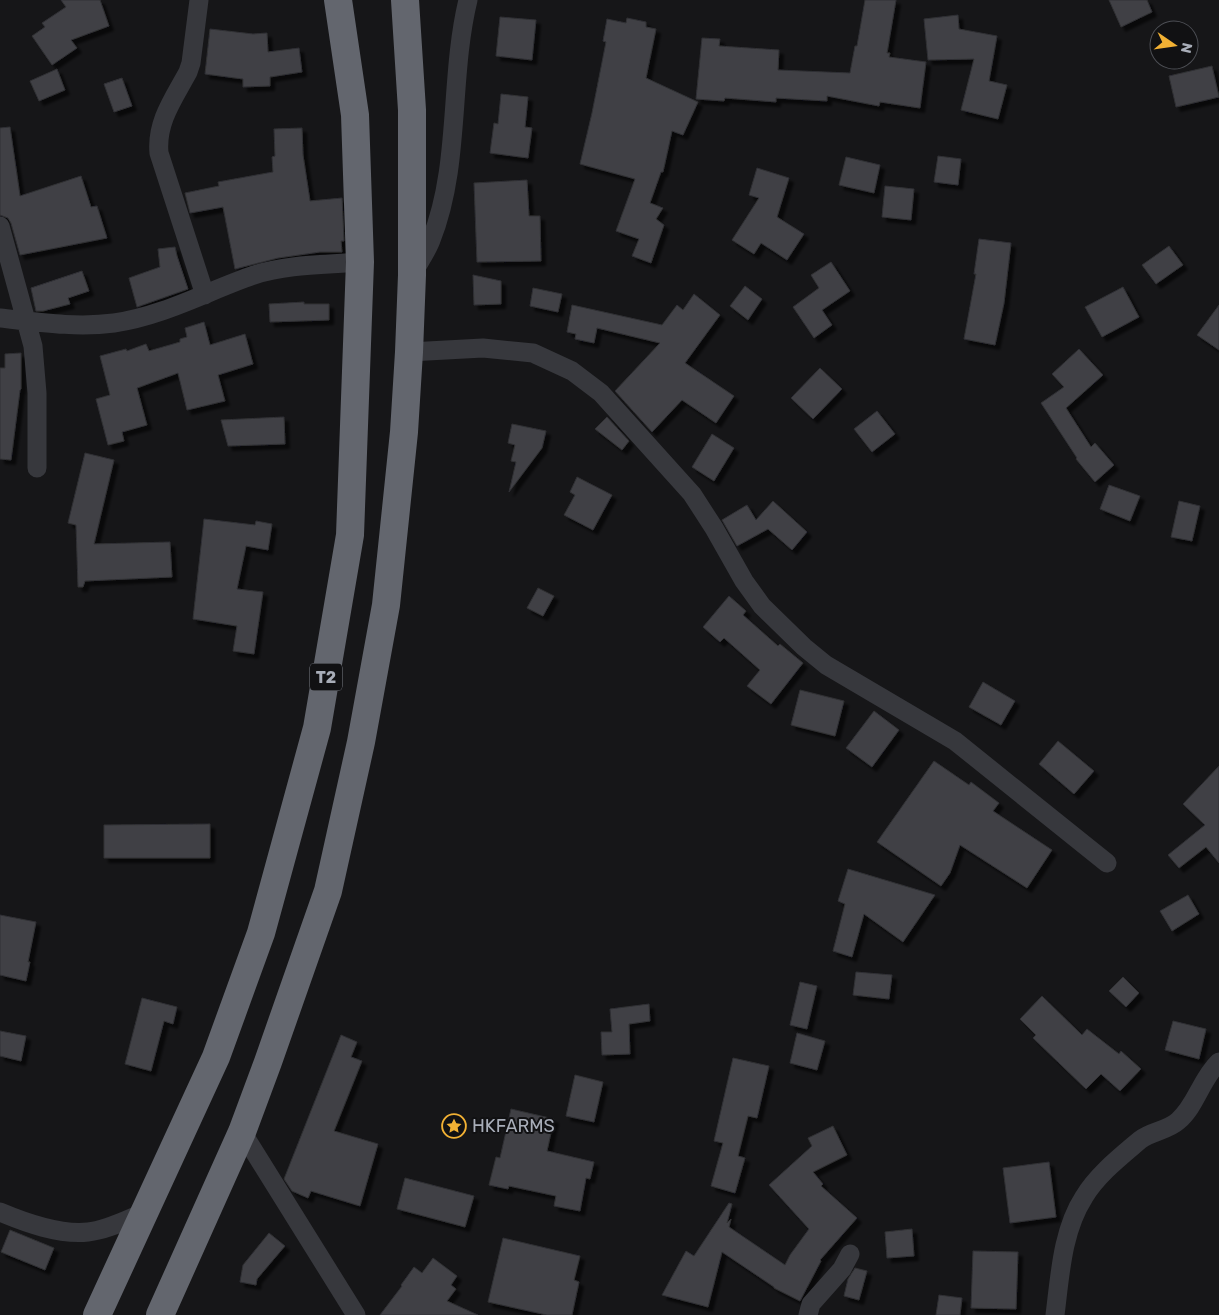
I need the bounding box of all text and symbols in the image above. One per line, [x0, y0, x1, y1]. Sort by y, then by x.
north arrow [1149, 20, 1199, 70]
text: N [1177, 41, 1196, 55]
road number: T2 [310, 664, 342, 690]
place icon: HKFARMS [441, 1113, 467, 1139]
place label: HKFARMS [472, 1115, 555, 1137]

